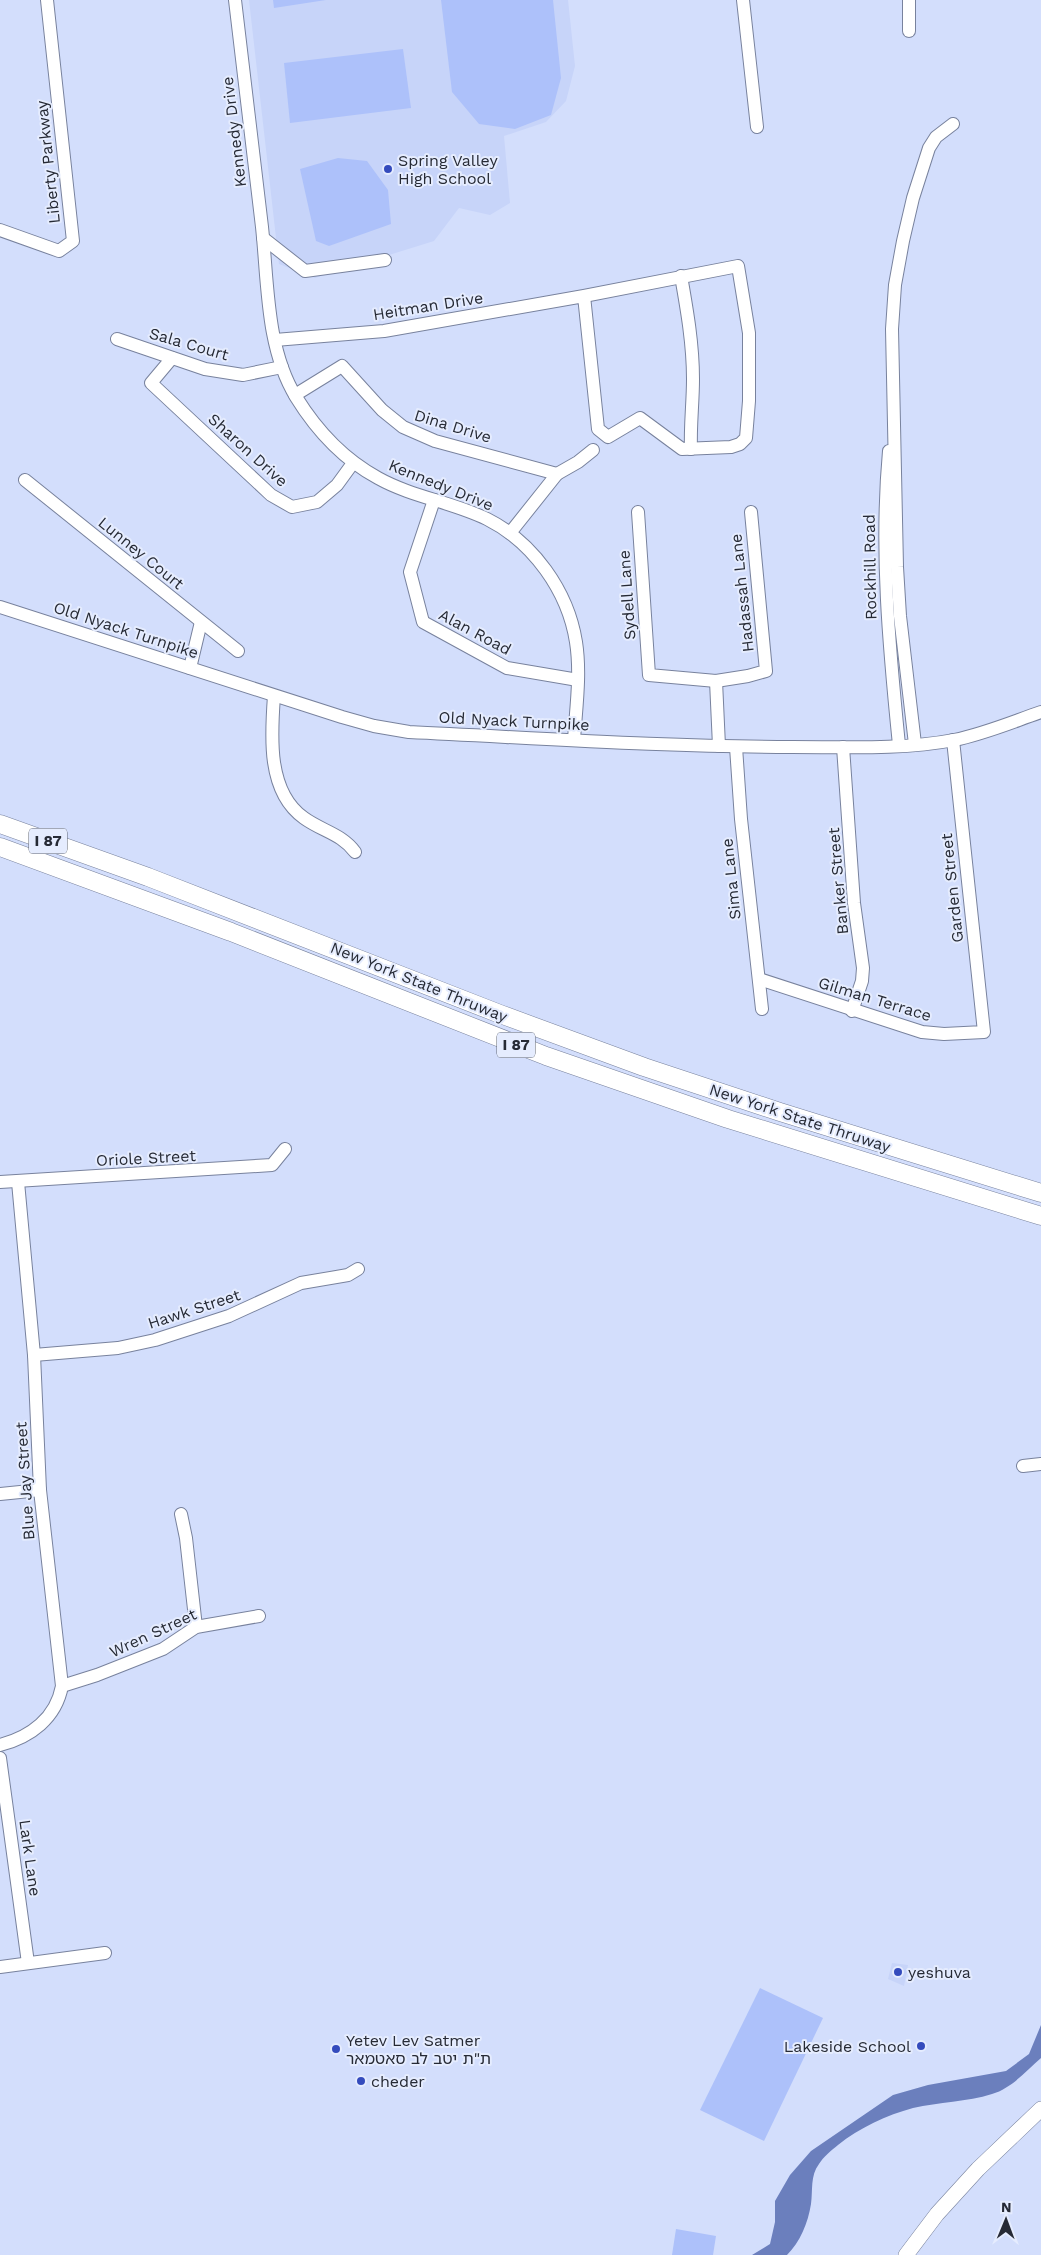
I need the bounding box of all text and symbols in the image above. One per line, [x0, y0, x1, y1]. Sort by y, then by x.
street label: Kennedy Drive [218, 76, 250, 188]
street label: Liberty Parkway [32, 99, 64, 224]
place label: Spring Valley High School [398, 151, 498, 188]
marker: Spring Valley High School [382, 163, 394, 175]
street label: Heitman Drive [372, 288, 484, 324]
street label: Sala Court [147, 324, 231, 364]
street label: Dina Drive [412, 405, 494, 447]
street label: Sharon Drive [204, 409, 292, 491]
street label: Kennedy Drive [386, 455, 496, 515]
street label: Lunney Court [94, 513, 188, 593]
street label: Rockhill Road [860, 514, 880, 620]
street label: Hadassah Lane [726, 533, 758, 653]
street label: Sydell Lane [614, 550, 640, 640]
street label: Old Nyack Turnpike [51, 598, 201, 662]
street label: Alan Road [436, 605, 514, 659]
street label: Old Nyack Turnpike [438, 708, 590, 734]
street label: Banker Street [824, 826, 852, 935]
road number: I 87 [29, 828, 67, 854]
street label: Garden Street [937, 832, 967, 944]
street label: Sima Lane [717, 837, 745, 921]
street label: New York State Thruway [328, 938, 511, 1027]
street label: Gilman Terrace [816, 973, 934, 1025]
road number: I 87 [497, 1032, 535, 1058]
street label: New York State Thruway [707, 1080, 894, 1156]
street label: Oriole Street [96, 1146, 197, 1170]
street label: Hawk Street [145, 1285, 243, 1333]
street label: Blue Jay Street [11, 1421, 39, 1541]
street label: Wren Street [106, 1604, 200, 1661]
street label: Lark Lane [15, 1819, 45, 1897]
place label: yeshuva [908, 1963, 971, 1982]
marker: yeshuva [892, 1966, 904, 1978]
place label: Yetev Lev Satmer ת"ת יטב לב סאטמאר [346, 2031, 491, 2068]
place label: Lakeside School [784, 2037, 911, 2056]
marker: Lakeside School [915, 2040, 927, 2052]
marker: Yetev Lev Satmer ת"ת יטב לב סאטמאר [330, 2043, 342, 2055]
place label: cheder [371, 2072, 425, 2091]
marker: cheder [355, 2075, 367, 2087]
north arrow [981, 2195, 1031, 2245]
text: N [1001, 2199, 1012, 2215]

